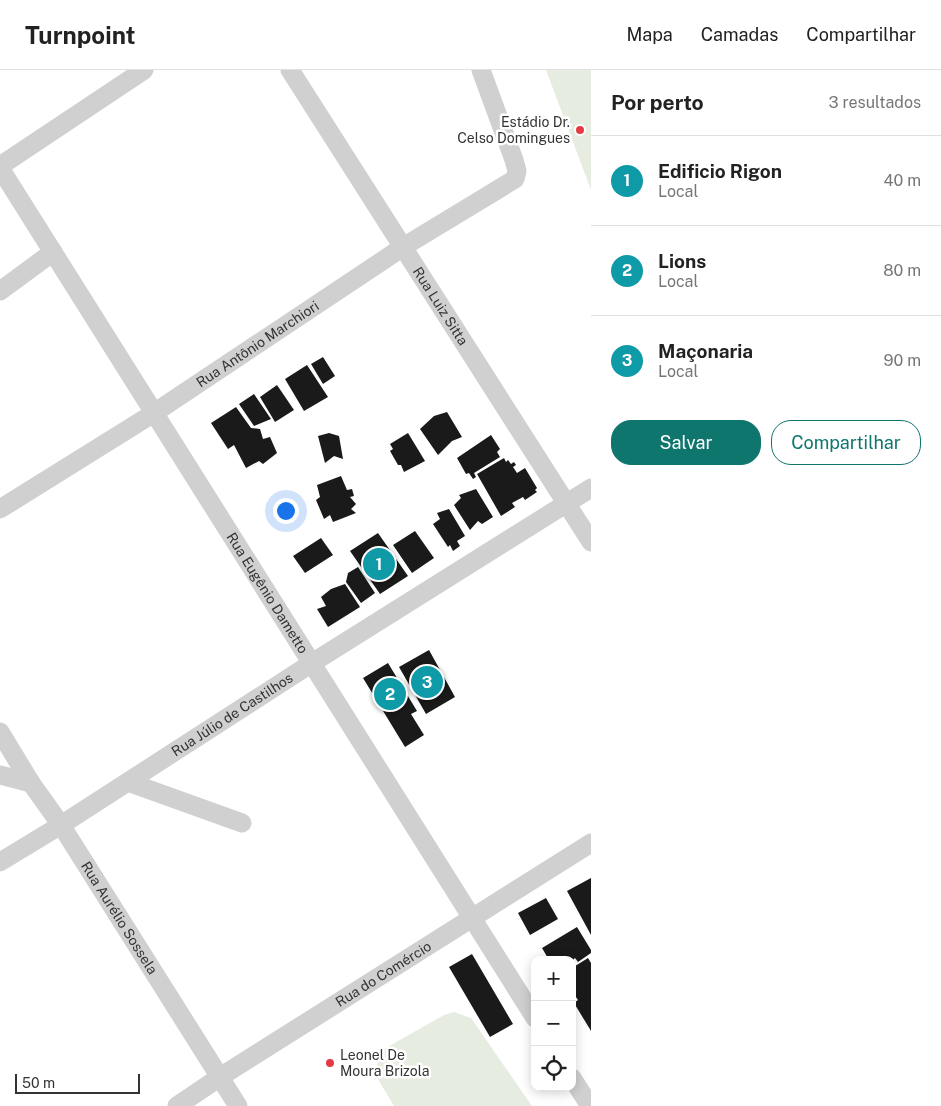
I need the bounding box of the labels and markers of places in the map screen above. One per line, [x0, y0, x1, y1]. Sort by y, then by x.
place label: Estádio Dr. Celso Domingues [457, 114, 570, 146]
marker: Estádio Dr. Celso Domingues [574, 124, 586, 136]
pin: 1 [363, 545, 395, 583]
pin: 3 [411, 663, 443, 701]
pin: 2 [374, 675, 406, 713]
place label: Leonel De Moura Brizola [340, 1047, 430, 1079]
marker: Leonel De Moura Brizola [324, 1057, 336, 1069]

